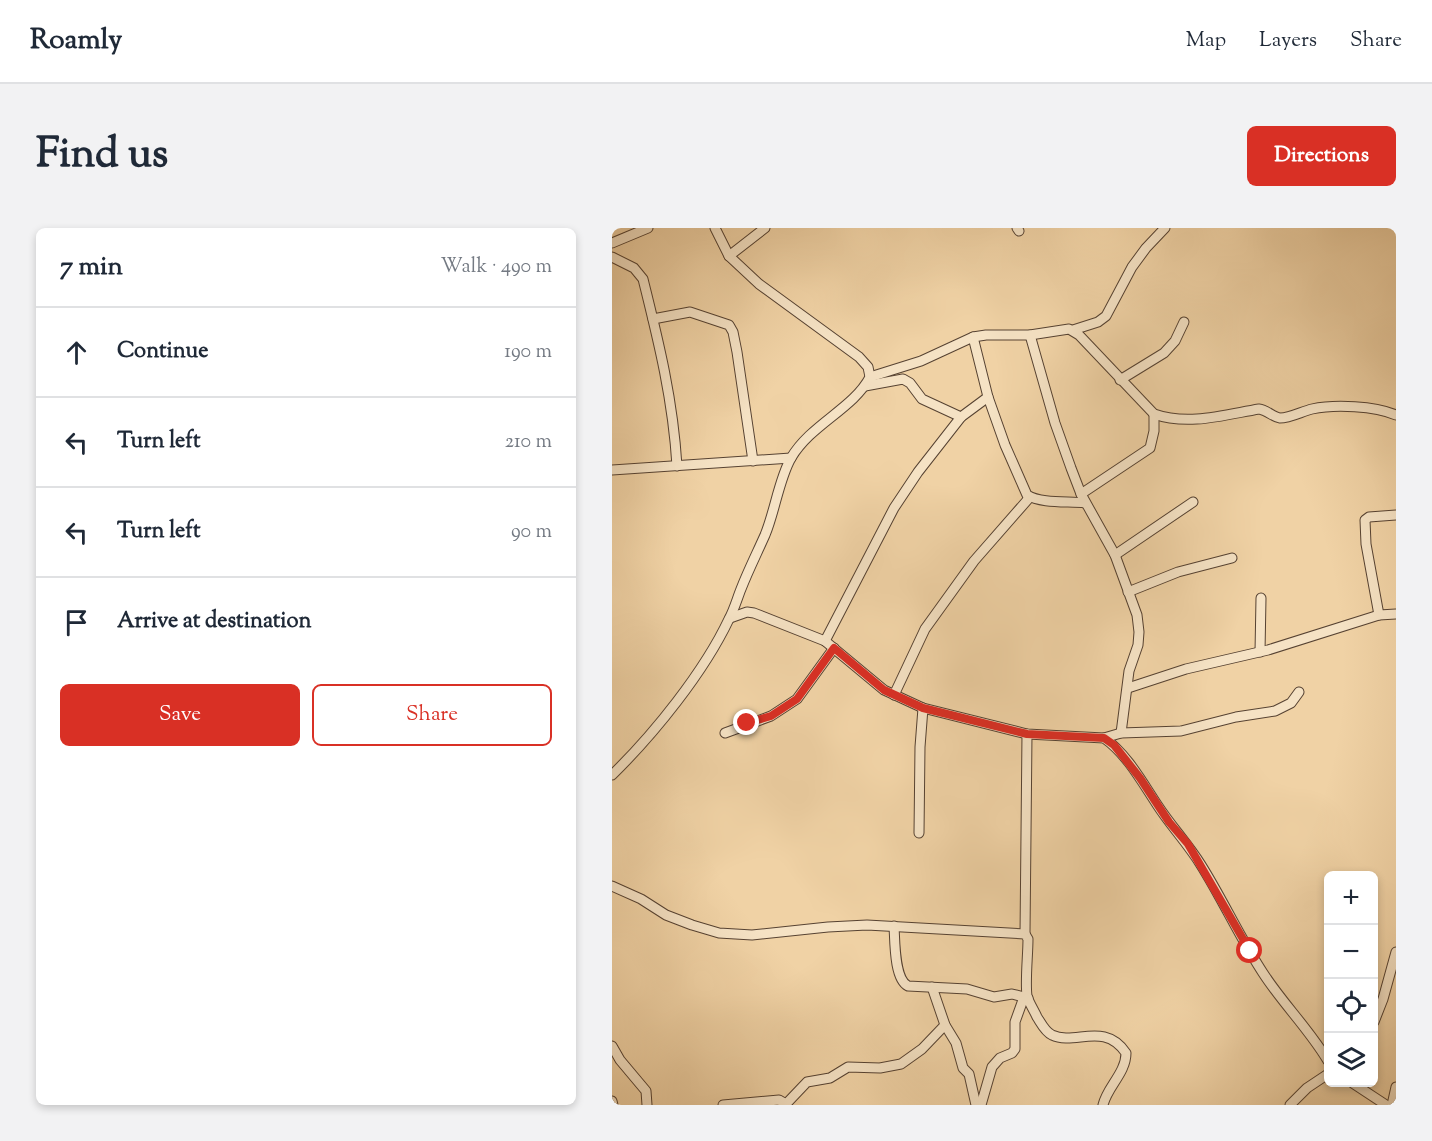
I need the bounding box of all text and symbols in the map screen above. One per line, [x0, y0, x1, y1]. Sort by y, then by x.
text: Roamly [30, 21, 122, 61]
text: Map [1186, 26, 1226, 56]
text: Layers [1259, 26, 1317, 56]
text: Share [1350, 26, 1402, 56]
text: Find us [36, 126, 168, 186]
button: Directions [1247, 126, 1396, 186]
text: 7 min [60, 249, 123, 286]
text: Walk · 490 m [441, 253, 552, 282]
icon: ahead [60, 336, 93, 369]
text: Continue [117, 336, 208, 368]
text: 190 m [504, 338, 552, 367]
icon: left [60, 426, 93, 459]
text: Turn left [117, 426, 200, 458]
text: 210 m [505, 428, 552, 457]
icon: left [60, 516, 93, 549]
text: Turn left [117, 516, 200, 548]
text: 90 m [511, 518, 552, 547]
icon: arrive [60, 606, 93, 639]
text: Arrive at destination [117, 606, 312, 638]
button: Save [60, 684, 300, 746]
button: Share [312, 684, 552, 746]
route end [733, 709, 759, 735]
map controls [1324, 871, 1378, 1087]
button: + [1324, 871, 1378, 925]
button: − [1324, 925, 1378, 979]
route start [1236, 937, 1262, 963]
button: locate [1324, 979, 1378, 1033]
button: layers [1324, 1033, 1378, 1087]

